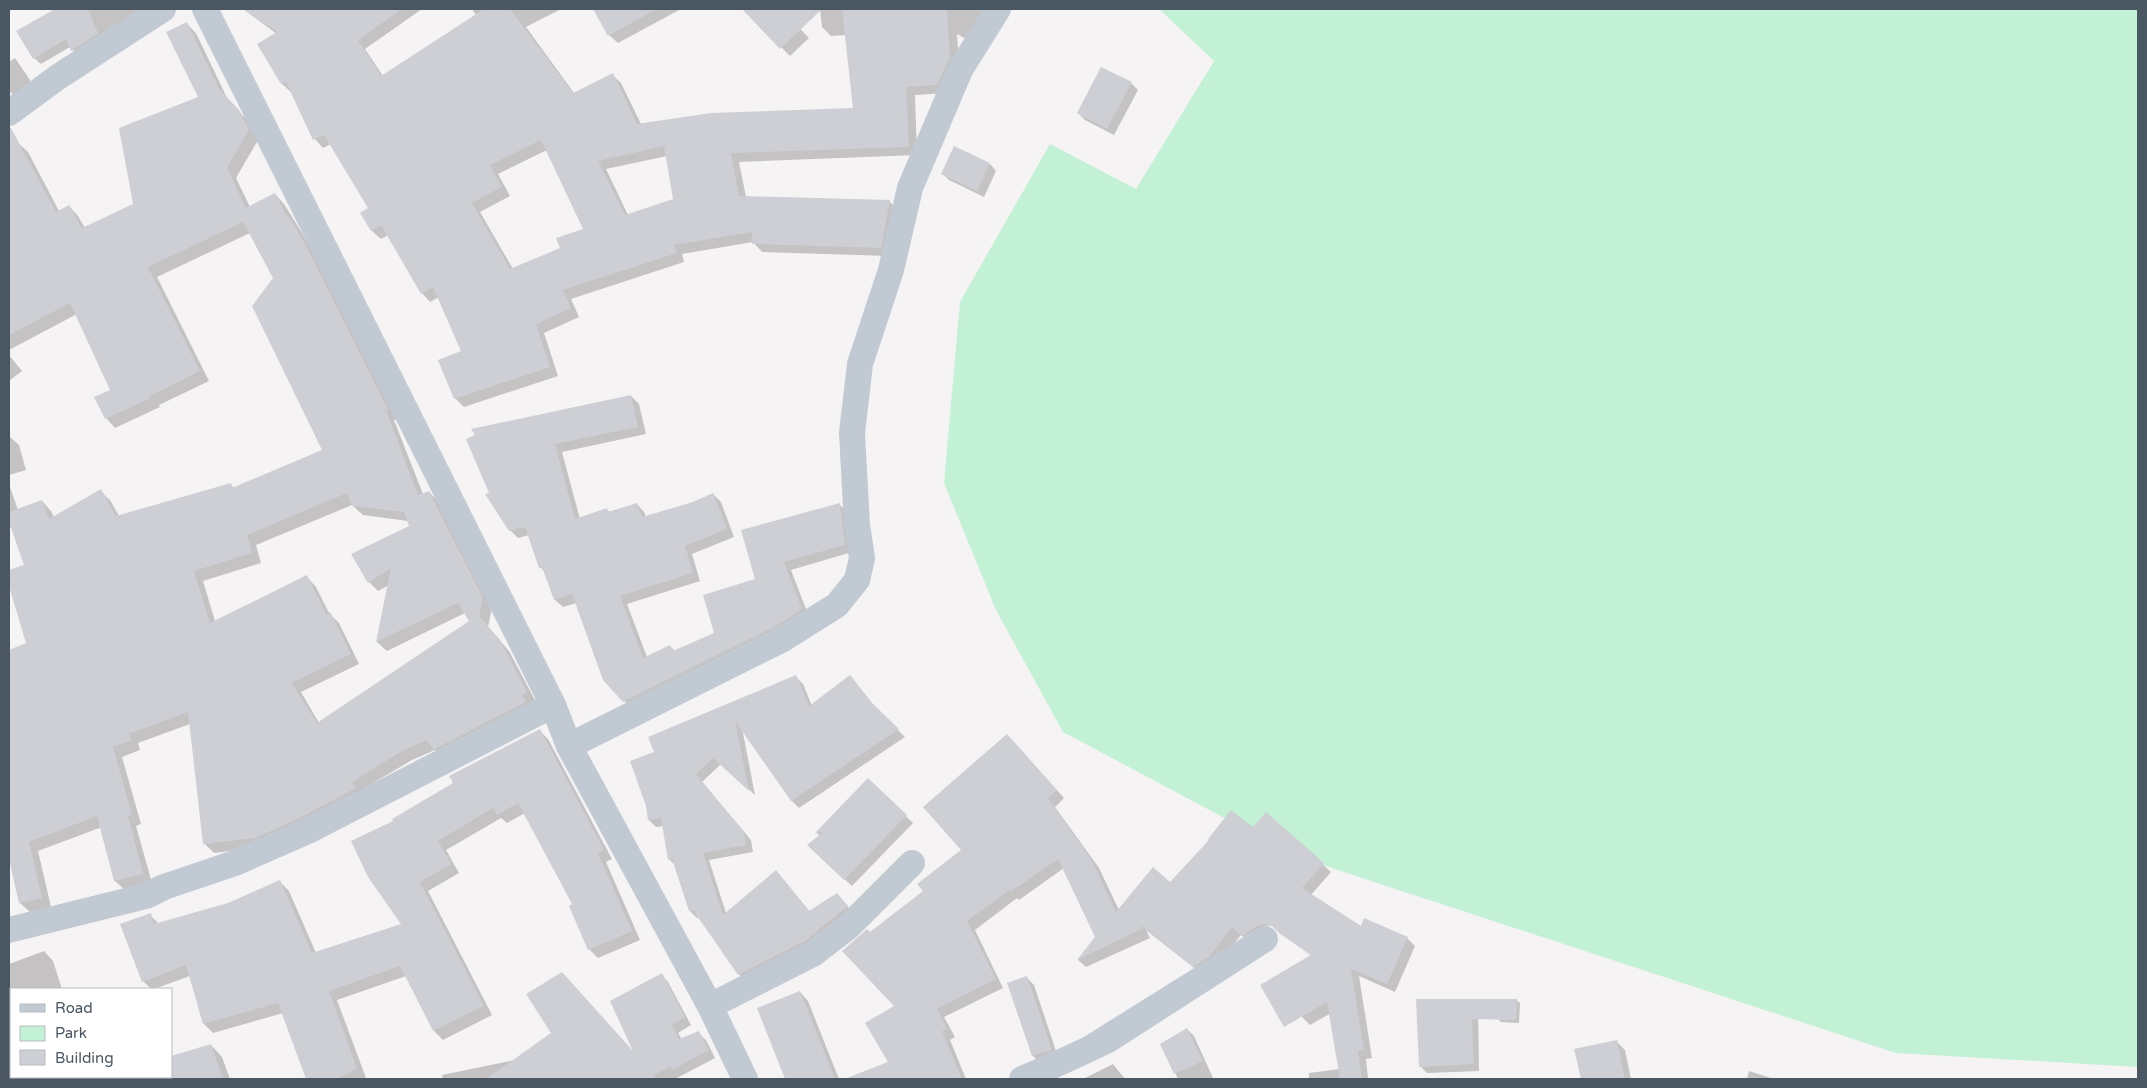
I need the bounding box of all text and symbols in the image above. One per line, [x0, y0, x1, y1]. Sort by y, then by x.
legend [10, 988, 172, 1078]
text: Road [55, 999, 93, 1017]
text: Park [55, 1024, 87, 1042]
text: Building [55, 1049, 114, 1067]

